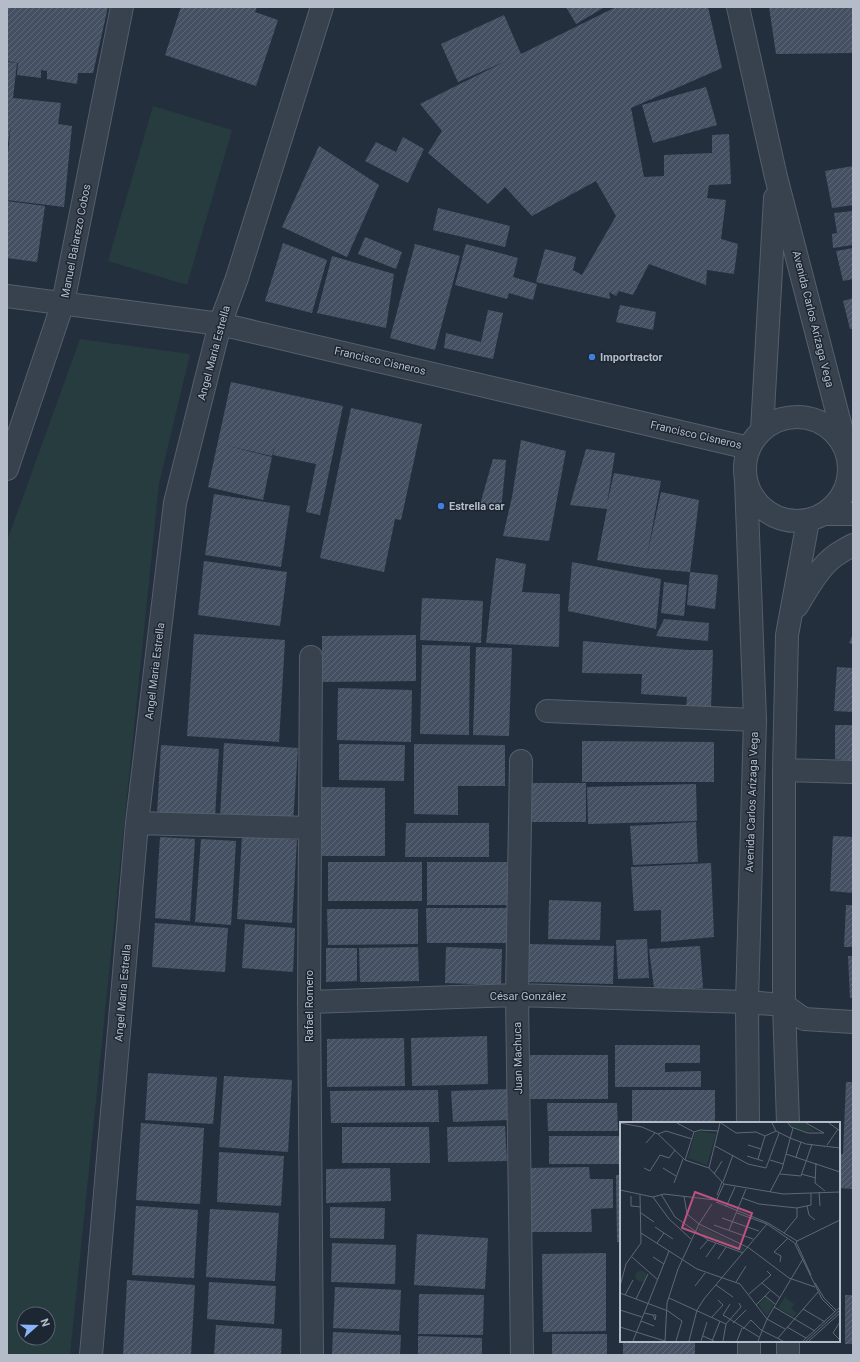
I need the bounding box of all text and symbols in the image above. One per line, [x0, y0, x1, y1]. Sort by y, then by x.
street label: Manuel Balarezo Cobos [59, 183, 93, 299]
street label: Avenida Carlos Arízaga Vega [790, 249, 836, 389]
street label: Angel Maria Estrella [195, 304, 233, 402]
street label: Francisco Cisneros [333, 344, 427, 378]
place label: Importractor [600, 351, 662, 364]
marker: Importractor [587, 352, 597, 362]
street label: Francisco Cisneros [649, 418, 743, 452]
place label: Estrella car [449, 500, 505, 513]
marker: Estrella car [436, 501, 446, 511]
street label: Angel Maria Estrella [143, 622, 167, 720]
street label: Avenida Carlos Arízaga Vega [743, 731, 761, 872]
street label: Angel Maria Estrella [112, 944, 134, 1042]
street label: Rafael Romero [303, 970, 316, 1042]
street label: César González [490, 990, 567, 1003]
street label: Juan Machuca [511, 1022, 525, 1094]
inset map [620, 1122, 840, 1342]
north arrow [16, 1306, 56, 1346]
text: N [37, 1317, 52, 1329]

